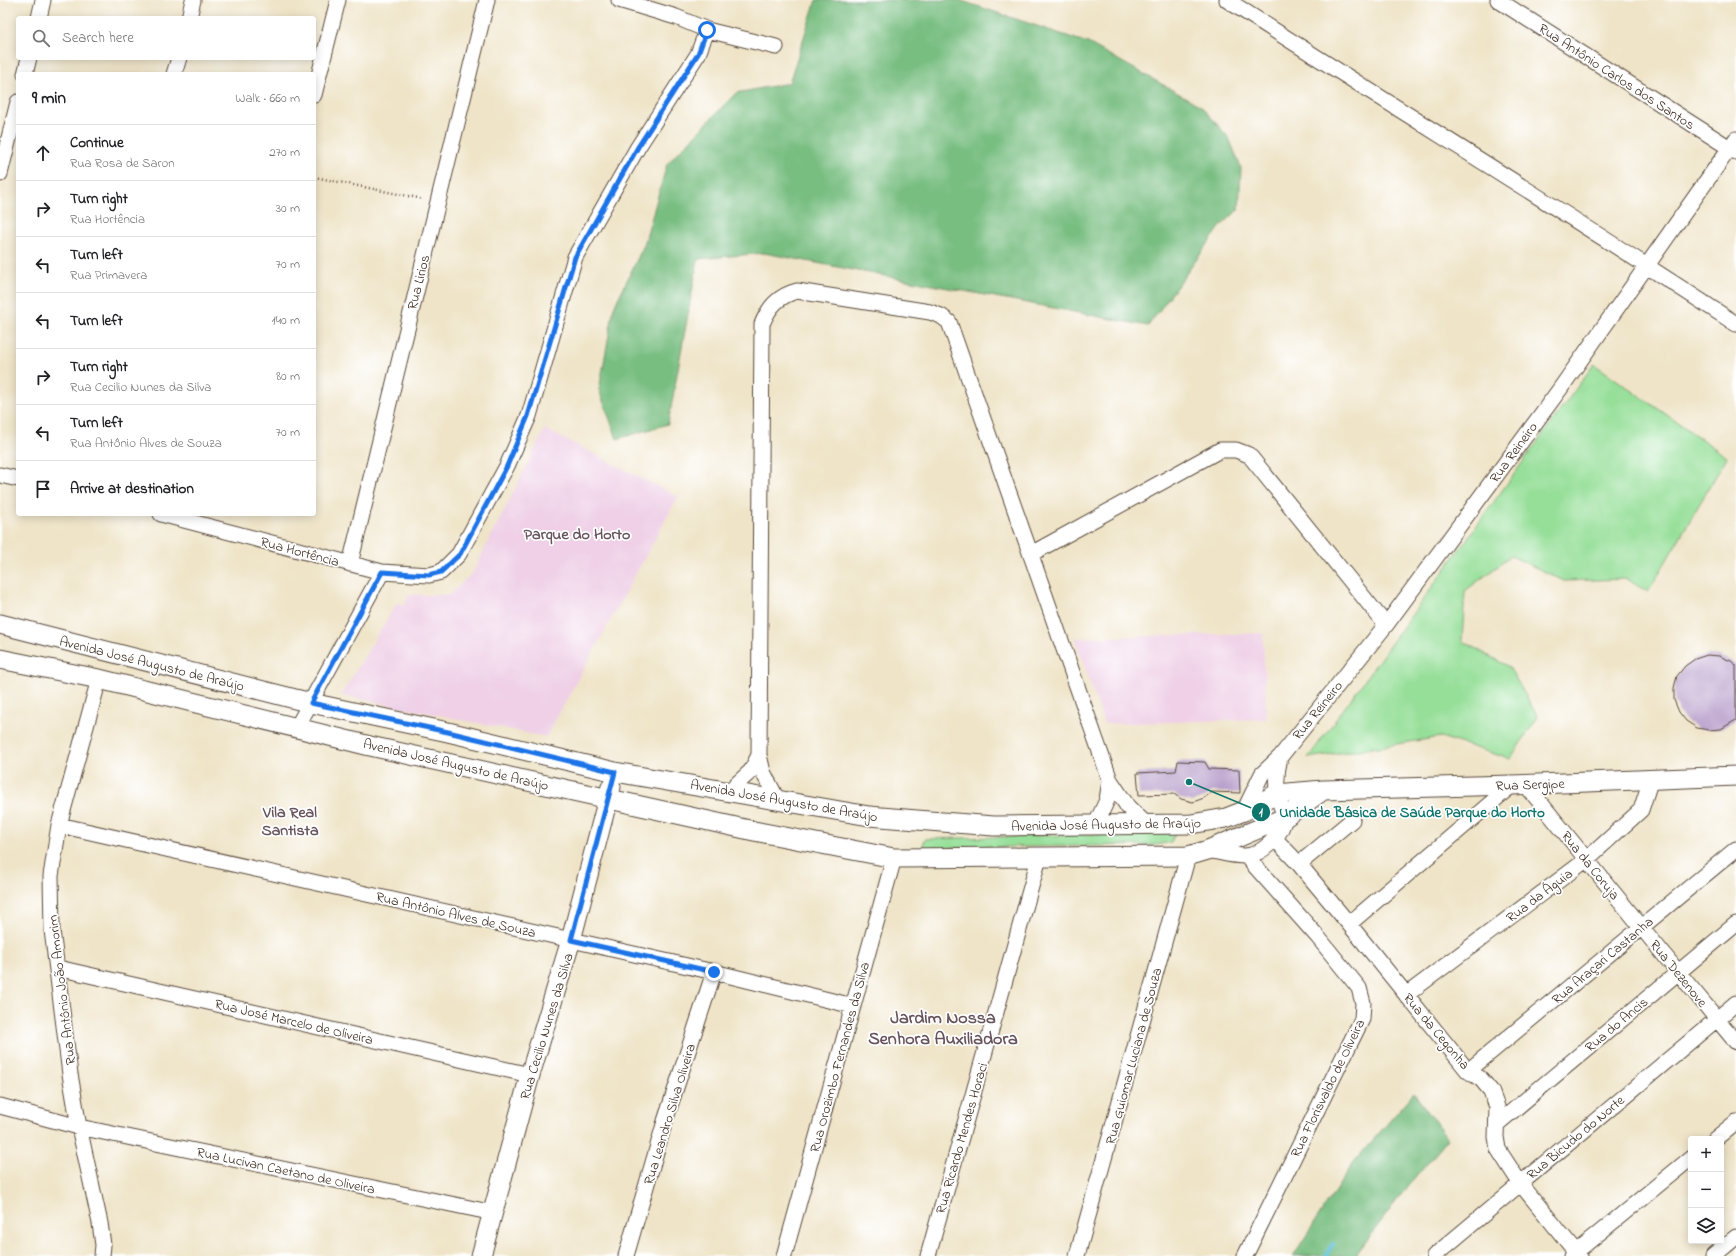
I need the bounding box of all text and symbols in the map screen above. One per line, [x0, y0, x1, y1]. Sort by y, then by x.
search box [16, 16, 316, 60]
street label: Rua Antônio Carlos dos Santos [1534, 19, 1699, 136]
route start [698, 21, 716, 39]
icon: search [30, 27, 52, 49]
text: Search here [62, 27, 134, 49]
text: 9 min [32, 86, 66, 111]
text: Walk · 660 m [235, 89, 300, 108]
text: Continue [70, 132, 124, 154]
icon: ahead [32, 142, 54, 164]
text: 270 m [269, 143, 300, 162]
text: Rua Rosa de Saron [70, 154, 175, 173]
text: Turn right [70, 188, 128, 210]
icon: right [32, 198, 54, 220]
text: 30 m [276, 199, 300, 218]
text: Rua Hortência [70, 210, 145, 229]
text: Turn left [70, 244, 123, 266]
street label: Rua Lirios [403, 253, 436, 312]
icon: left [32, 254, 54, 276]
text: 70 m [276, 255, 300, 274]
text: Rua Primavera [70, 266, 147, 285]
icon: left [32, 310, 54, 332]
text: Turn left [70, 310, 123, 332]
text: 140 m [272, 311, 300, 330]
text: Turn right [70, 356, 128, 378]
icon: right [32, 366, 54, 388]
text: 80 m [276, 367, 300, 386]
text: Rua Cecilio Nunes da Silva [70, 378, 211, 397]
text: Turn left [70, 412, 123, 434]
street label: Rua Reineiro [1485, 418, 1543, 488]
icon: left [32, 422, 54, 444]
text: 70 m [276, 423, 300, 442]
text: Rua Antônio Alves de Souza [70, 434, 222, 453]
icon: arrive [32, 478, 54, 500]
text: Arrive at destination [70, 478, 194, 500]
district label: Parque do Horto [524, 523, 630, 547]
street label: Rua Hortência [258, 532, 341, 573]
street label: Avenida José Augusto de Araújo [57, 631, 246, 699]
street label: Rua Reineiro [1288, 677, 1349, 745]
street label: Avenida José Augusto de Araújo [361, 734, 550, 798]
street label: Rua Sergipe [1495, 774, 1566, 798]
street label: Avenida José Augusto de Araújo [688, 775, 879, 829]
callout: Unidade Básica de Saúde Parque do Horto [1251, 798, 1553, 825]
district label: Vila Real Santista [261, 801, 319, 843]
text: Unidade Básica de Saúde Parque do Horto [1279, 802, 1545, 824]
text: 1 [1259, 804, 1263, 822]
street label: Avenida José Augusto de Araújo [1011, 813, 1201, 839]
street label: Rua da Coruja [1555, 827, 1624, 905]
street label: Rua da Águia [1502, 863, 1578, 929]
street label: Rua Antônio Alves de Souza [374, 887, 538, 944]
street label: Rua Araçari Castanha [1547, 912, 1658, 1010]
street label: Rua Antônio João Amorim [43, 913, 82, 1066]
street label: Rua Dezenove [1644, 936, 1712, 1013]
street label: Rua Cecilio Nunes da Silva [515, 951, 580, 1102]
street label: Rua Orozimbo Fernandes da Silva [805, 960, 876, 1155]
route end [705, 963, 723, 981]
street label: Rua Guiomar Luciana de Souza [1101, 966, 1168, 1147]
street label: Rua da Cegonha [1397, 989, 1474, 1075]
street label: Rua do Ancis [1581, 992, 1653, 1058]
street label: Rua José Marcelo de Oliveira [212, 994, 375, 1051]
district label: Jardim Nossa Senhora Auxiliadora [868, 1006, 1018, 1053]
street label: Rua Florisvaldo de Oliveira [1286, 1016, 1371, 1161]
street label: Rua Leandro Silva Oliveira [639, 1041, 702, 1188]
street label: Rua Ricardo Mendes Horaci [931, 1060, 994, 1216]
street label: Rua Bicudo do Norte [1522, 1090, 1630, 1185]
map controls [1688, 1136, 1724, 1244]
button: + [1688, 1136, 1724, 1172]
street label: Rua Lucivan Caetano de Oliveira [195, 1142, 377, 1201]
button: − [1688, 1172, 1724, 1208]
button: layers [1688, 1208, 1724, 1244]

